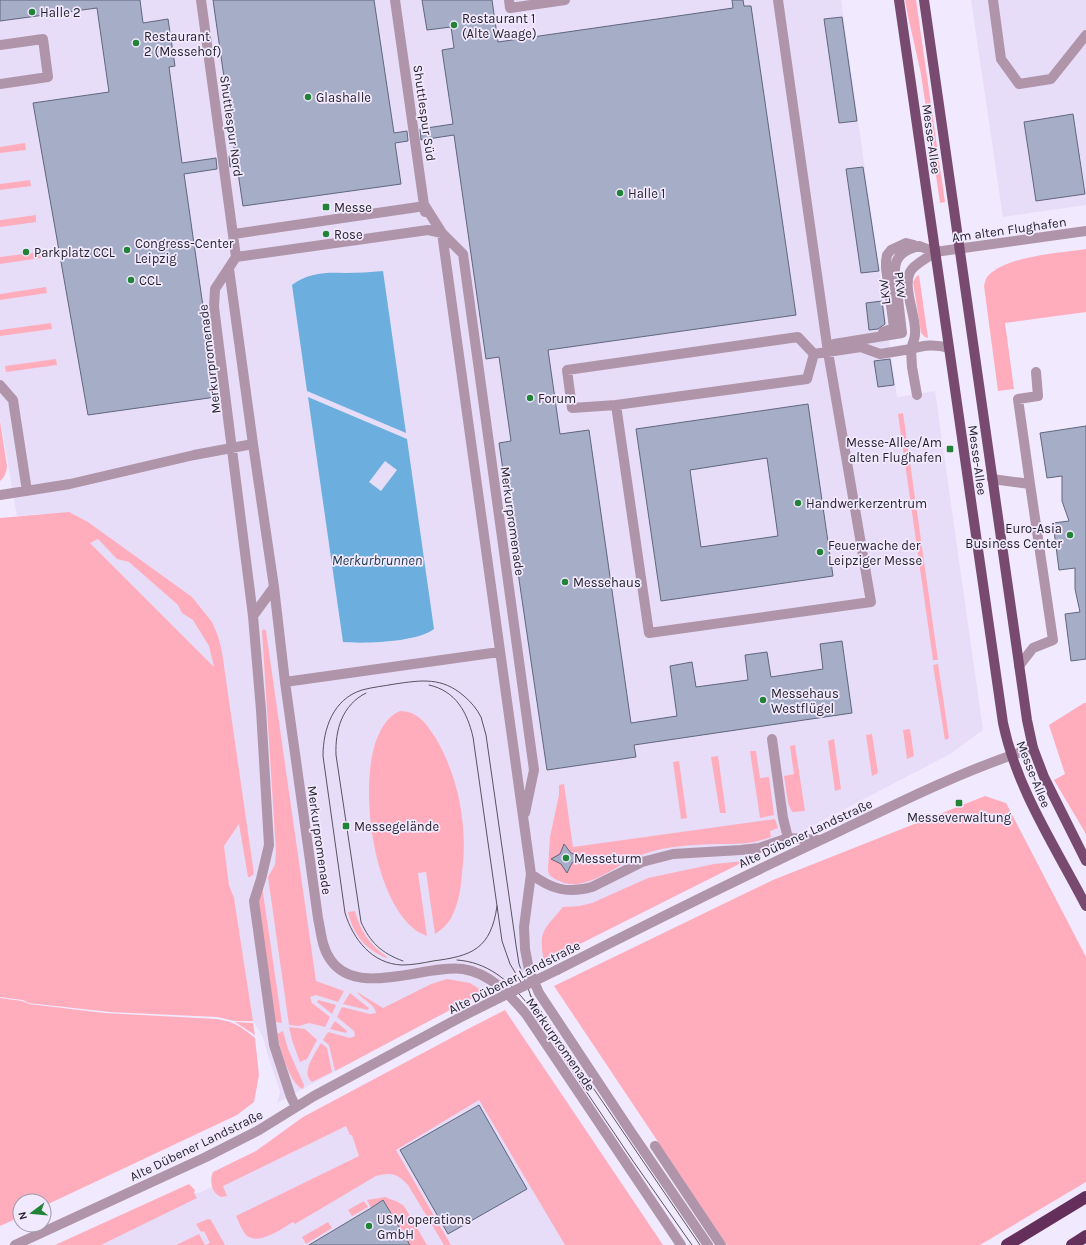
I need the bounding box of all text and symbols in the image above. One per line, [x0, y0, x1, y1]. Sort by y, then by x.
place label: Halle 2 [40, 5, 80, 20]
marker: Halle 2 [27, 7, 37, 17]
place label: Restaurant 1 (Alte Waage) [462, 11, 537, 41]
marker: Restaurant 1 (Alte Waage) [449, 20, 459, 30]
place label: Restaurant 2 (Messehof) [144, 29, 221, 59]
marker: Restaurant 2 (Messehof) [131, 38, 141, 48]
street label: Shuttlespur Süd [410, 64, 439, 162]
street label: Shuttlespur Nord [217, 74, 246, 178]
place label: Glashalle [316, 90, 371, 105]
marker: Glashalle [303, 92, 313, 102]
street label: Messe-Allee [919, 103, 944, 175]
place label: Halle 1 [628, 186, 665, 201]
marker: Halle 1 [615, 188, 625, 198]
place label: Messe [334, 200, 372, 215]
marker: Messe [321, 202, 331, 212]
street label: Am alten Flughafen [951, 214, 1067, 245]
place label: Rose [334, 227, 363, 242]
marker: Rose [321, 229, 331, 239]
place label: Congress-Center Leipzig [135, 236, 234, 266]
place label: Parkplatz CCL [34, 245, 115, 260]
marker: Congress-Center Leipzig [122, 245, 132, 255]
marker: Parkplatz CCL [21, 247, 31, 257]
street label: PKW [891, 271, 910, 300]
place label: CCL [139, 273, 161, 288]
marker: CCL [126, 275, 136, 285]
street label: LKW [875, 278, 894, 306]
street label: Merkurpromenade [195, 303, 224, 414]
place label: Forum [538, 391, 576, 406]
marker: Forum [525, 393, 535, 403]
street label: Messe-Allee [965, 424, 990, 496]
place label: Messe-Allee/Am alten Flughafen [846, 435, 942, 465]
marker: Messe-Allee/Am alten Flughafen [945, 444, 955, 454]
street label: Merkurpromenade [497, 466, 528, 577]
place label: Handwerkerzentrum [806, 496, 927, 511]
marker: Handwerkerzentrum [793, 498, 803, 508]
place label: Euro-Asia Business Center [965, 521, 1062, 551]
marker: Euro-Asia Business Center [1065, 530, 1075, 540]
place label: Feuerwache der Leipziger Messe [828, 538, 922, 568]
marker: Feuerwache der Leipziger Messe [815, 547, 825, 557]
water label: Merkurbrunnen [332, 552, 422, 569]
place label: Messehaus [573, 575, 641, 590]
marker: Messehaus [560, 577, 570, 587]
place label: Messehaus Westflügel [771, 686, 839, 716]
marker: Messehaus Westflügel [758, 695, 768, 705]
street label: Messe-Allee [1013, 739, 1054, 810]
street label: Merkurpromenade [304, 785, 335, 896]
street label: Alte Dübener Landstraße [736, 796, 875, 871]
marker: Messeverwaltung [954, 798, 964, 808]
place label: Messeverwaltung [907, 810, 1012, 825]
place label: Messegelände [354, 819, 439, 834]
marker: Messegelände [341, 821, 351, 831]
place label: Messeturm [574, 851, 642, 866]
marker: Messeturm [561, 853, 571, 863]
street label: Alte Dübener Landstraße [446, 937, 583, 1017]
street label: Merkurpromenade [523, 995, 598, 1094]
street label: Alte Dübener Landstraße [127, 1107, 265, 1184]
north arrow [12, 1193, 52, 1233]
text: N [16, 1210, 30, 1221]
place label: USM operations GmbH [377, 1212, 471, 1242]
marker: USM operations GmbH [364, 1221, 374, 1231]

